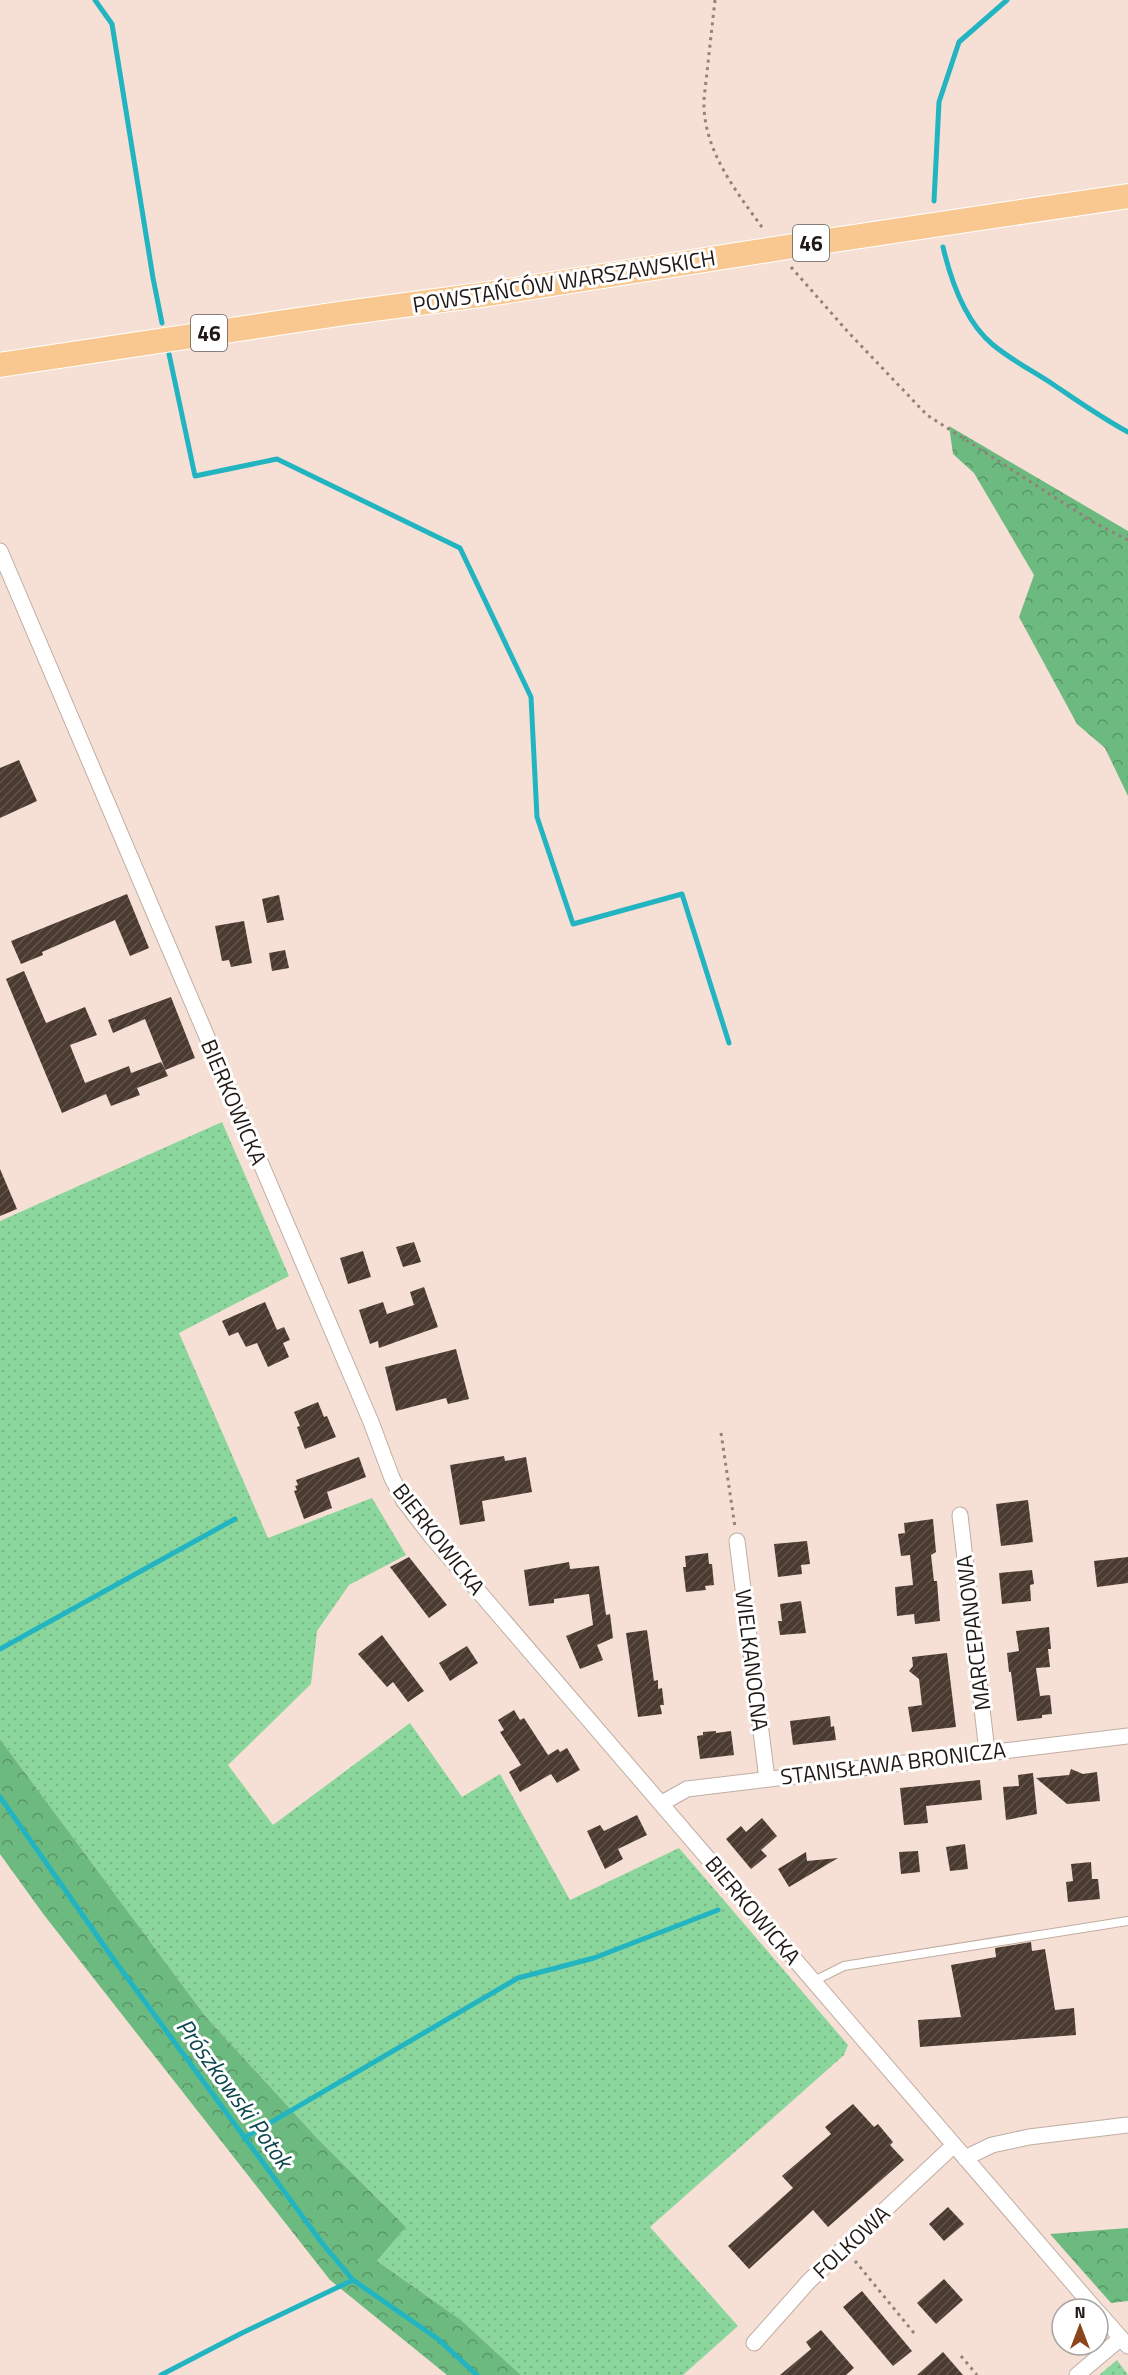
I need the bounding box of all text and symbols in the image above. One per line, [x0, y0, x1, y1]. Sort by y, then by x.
road number: 46 [793, 225, 829, 261]
street label: POWSTAŃCÓW WARSZAWSKICH [410, 240, 718, 322]
road number: 46 [191, 315, 227, 351]
street label: BIERKOWICKA [192, 1034, 276, 1170]
street label: BIERKOWICKA [384, 1476, 494, 1602]
street label: MARCEPANOWA [947, 1553, 999, 1713]
street label: WIELKANOCNA [726, 1587, 778, 1733]
street label: STANISŁAWA BRONICZA [778, 1732, 1008, 1794]
street label: BIERKOWICKA [697, 1848, 809, 1972]
water label: Prószkowski Potok [168, 2010, 304, 2178]
street label: FOLKOWA [805, 2197, 897, 2287]
north arrow [1050, 2297, 1110, 2357]
text: N [1074, 2300, 1086, 2324]

